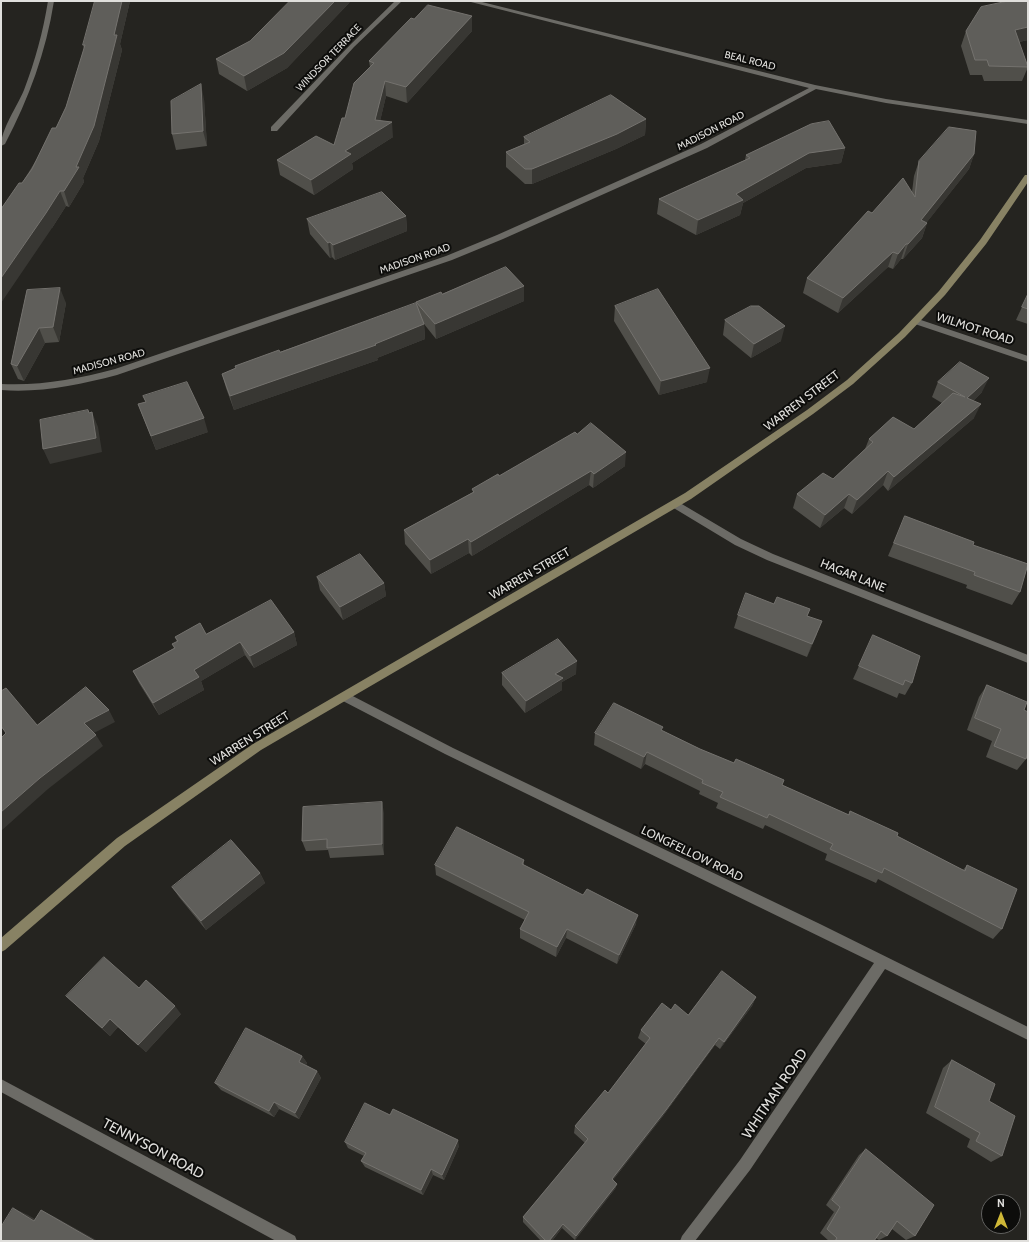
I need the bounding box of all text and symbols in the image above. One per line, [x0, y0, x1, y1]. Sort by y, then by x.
street label: WINDSOR TERRACE [294, 22, 364, 94]
street label: BEAL ROAD [723, 49, 777, 73]
street label: MADISON ROAD [675, 109, 747, 153]
street label: MADISON ROAD [378, 241, 452, 277]
street label: WILMOT ROAD [934, 310, 1016, 348]
street label: MADISON ROAD [72, 347, 146, 377]
street label: WARREN STREET [761, 368, 843, 434]
street label: WARREN STREET [487, 545, 573, 603]
street label: HAGAR LANE [818, 556, 888, 596]
street label: WARREN STREET [208, 709, 292, 769]
street label: LONGFELLOW ROAD [639, 823, 745, 885]
street label: WHITMAN ROAD [739, 1046, 811, 1142]
street label: TENNYSON ROAD [99, 1115, 207, 1183]
north arrow [981, 1194, 1021, 1234]
text: N [997, 1196, 1005, 1210]

